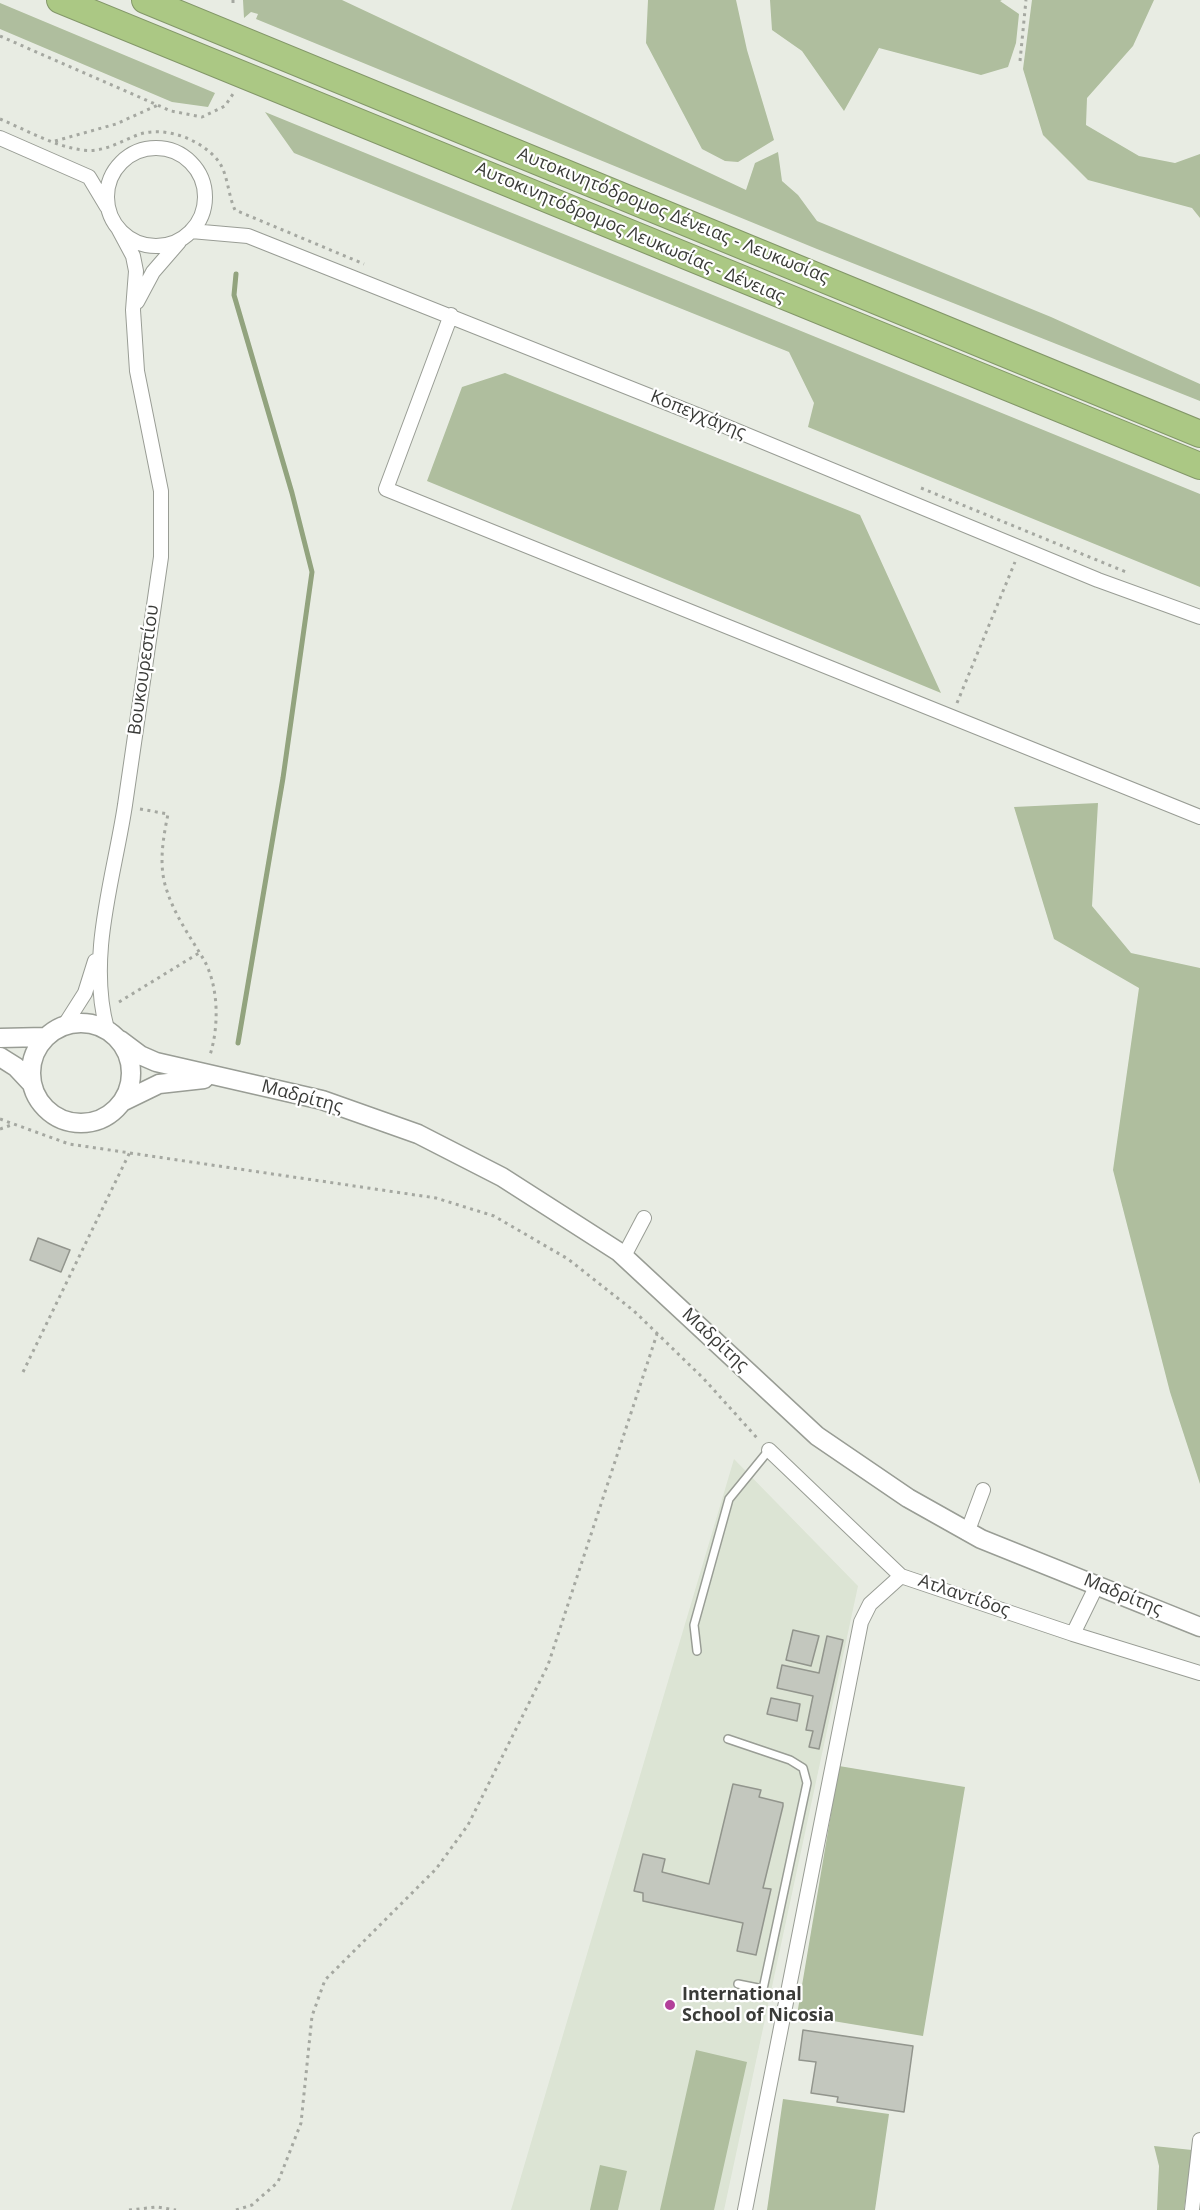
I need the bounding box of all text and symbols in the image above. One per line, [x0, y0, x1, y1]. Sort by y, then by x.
street label: Αυτοκινητόδρομος Δένειας - Λευκωσίας [514, 143, 832, 289]
street label: Αυτοκινητόδρομος Λευκωσίας - Δένειας [472, 158, 788, 308]
street label: Κοπεγχάγης [647, 386, 749, 444]
street label: Βουκουρεστίου [124, 603, 164, 737]
street label: Μαδρίτης [259, 1076, 345, 1118]
street label: Μαδρίτης [677, 1304, 753, 1376]
street label: Μαδρίτης [1080, 1569, 1166, 1621]
street label: Ατλαντίδος [915, 1570, 1013, 1622]
place label: International School of Nicosia [682, 1984, 834, 2026]
marker: International School of Nicosia [663, 1998, 677, 2012]

